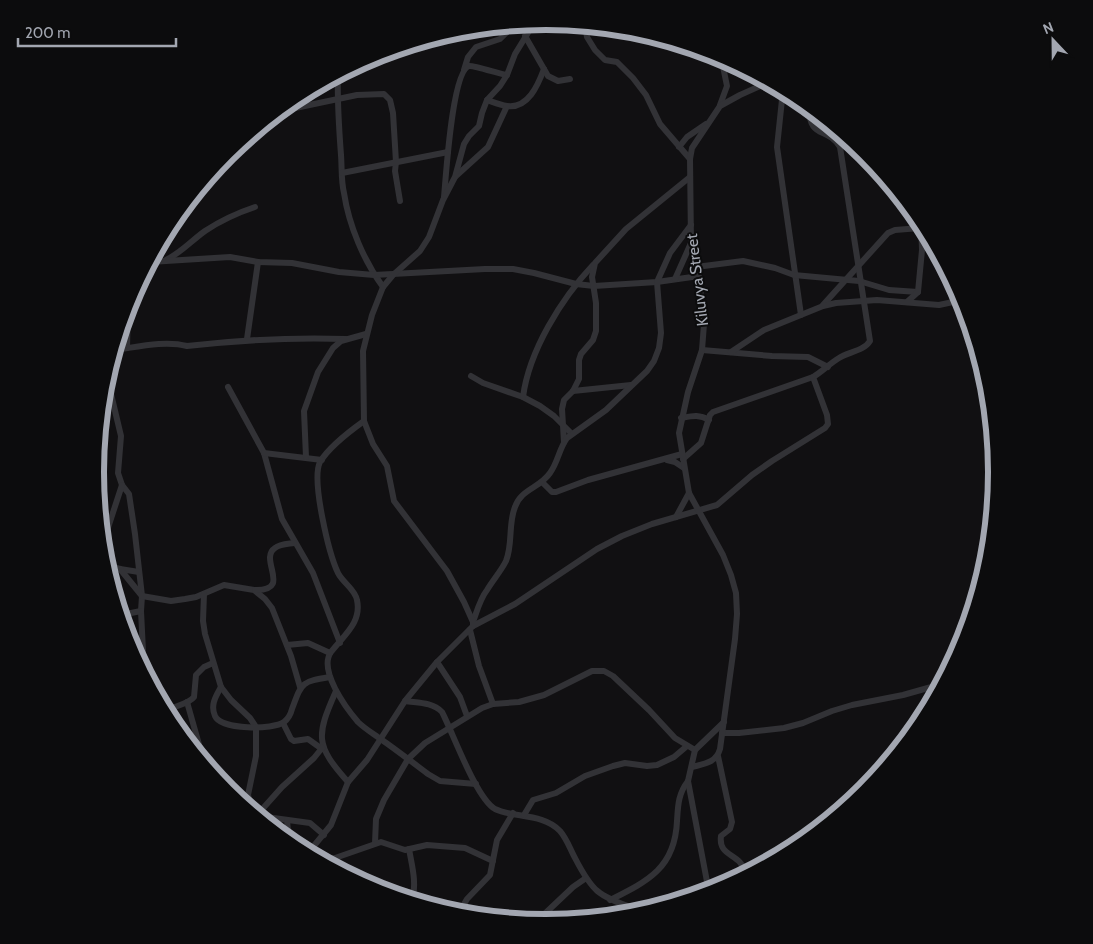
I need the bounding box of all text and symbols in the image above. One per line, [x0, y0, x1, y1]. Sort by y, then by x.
scale bar [18, 15, 175, 47]
north arrow [1028, 15, 1078, 65]
text: N [1040, 18, 1056, 38]
text: 200 m [25, 24, 70, 42]
street label: Kiluvya Street [682, 232, 712, 327]

